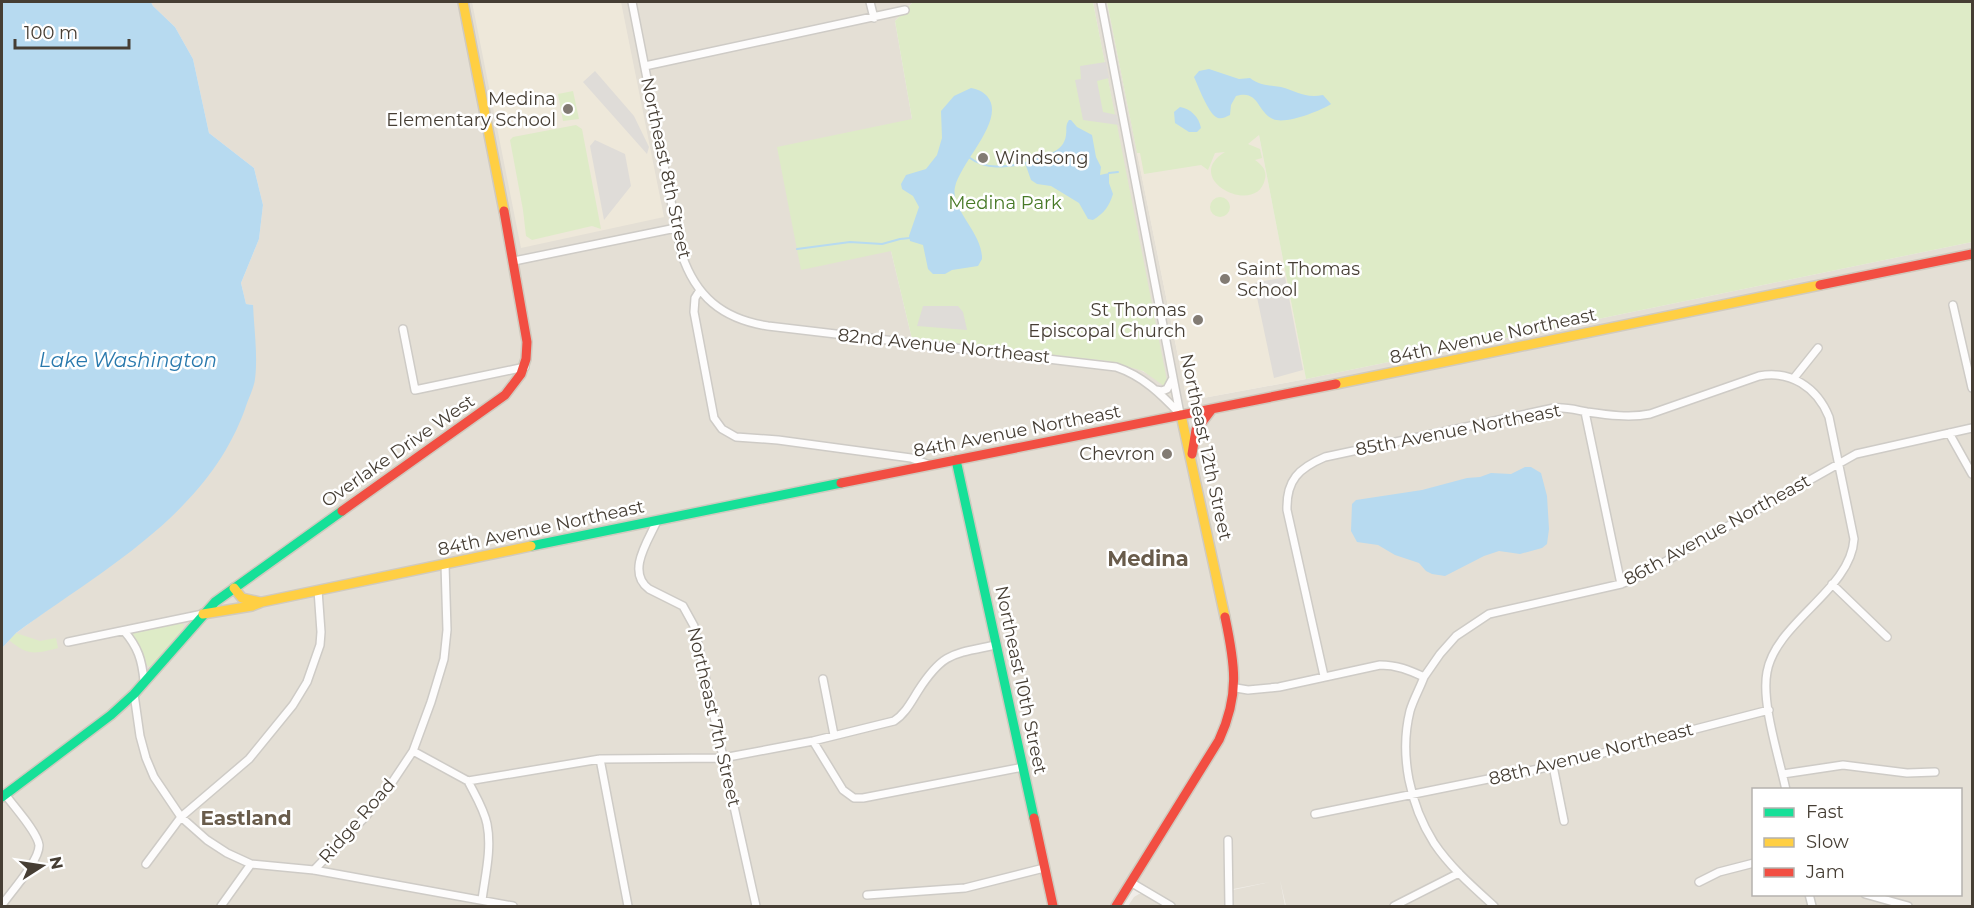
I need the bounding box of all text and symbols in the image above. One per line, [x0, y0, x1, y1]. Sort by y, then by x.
scale bar [15, 12, 129, 50]
text: 100 m [24, 22, 78, 44]
street label: Northeast 8th Street [636, 75, 696, 261]
place label: Medina Elementary School [386, 88, 556, 131]
marker: Medina Elementary School [561, 102, 575, 116]
place label: Windsong [995, 147, 1088, 169]
marker: Windsong [976, 151, 990, 165]
park label: Medina Park [948, 192, 1062, 214]
place label: Saint Thomas School [1237, 258, 1360, 301]
marker: Saint Thomas School [1218, 272, 1232, 286]
place label: St Thomas Episcopal Church [1028, 299, 1186, 342]
street label: 84th Avenue Northeast [1388, 303, 1598, 369]
marker: St Thomas Episcopal Church [1191, 313, 1205, 327]
street label: 82nd Avenue Northeast [837, 324, 1051, 368]
water label: Lake Washington [39, 348, 217, 372]
street label: Northeast 12th Street [1175, 352, 1237, 542]
street label: Overlake Drive West [317, 390, 479, 512]
street label: 85th Avenue Northeast [1353, 399, 1563, 461]
street label: 84th Avenue Northeast [912, 400, 1122, 462]
place label: Chevron [1079, 443, 1155, 465]
marker: Chevron [1160, 447, 1174, 461]
street label: 86th Avenue Northeast [1620, 470, 1814, 590]
street label: 84th Avenue Northeast [436, 495, 646, 561]
district label: Medina [1107, 546, 1189, 571]
street label: Northeast 10th Street [990, 584, 1052, 776]
street label: Northeast 7th Street [683, 625, 745, 809]
street label: 88th Avenue Northeast [1486, 718, 1696, 790]
street label: Ridge Road [314, 774, 400, 868]
legend [1752, 788, 1962, 896]
text: Fast [1806, 801, 1844, 823]
district label: Eastland [200, 806, 292, 830]
text: Slow [1806, 831, 1849, 853]
north arrow [12, 836, 72, 896]
text: N [46, 855, 67, 871]
text: Jam [1805, 861, 1845, 883]

